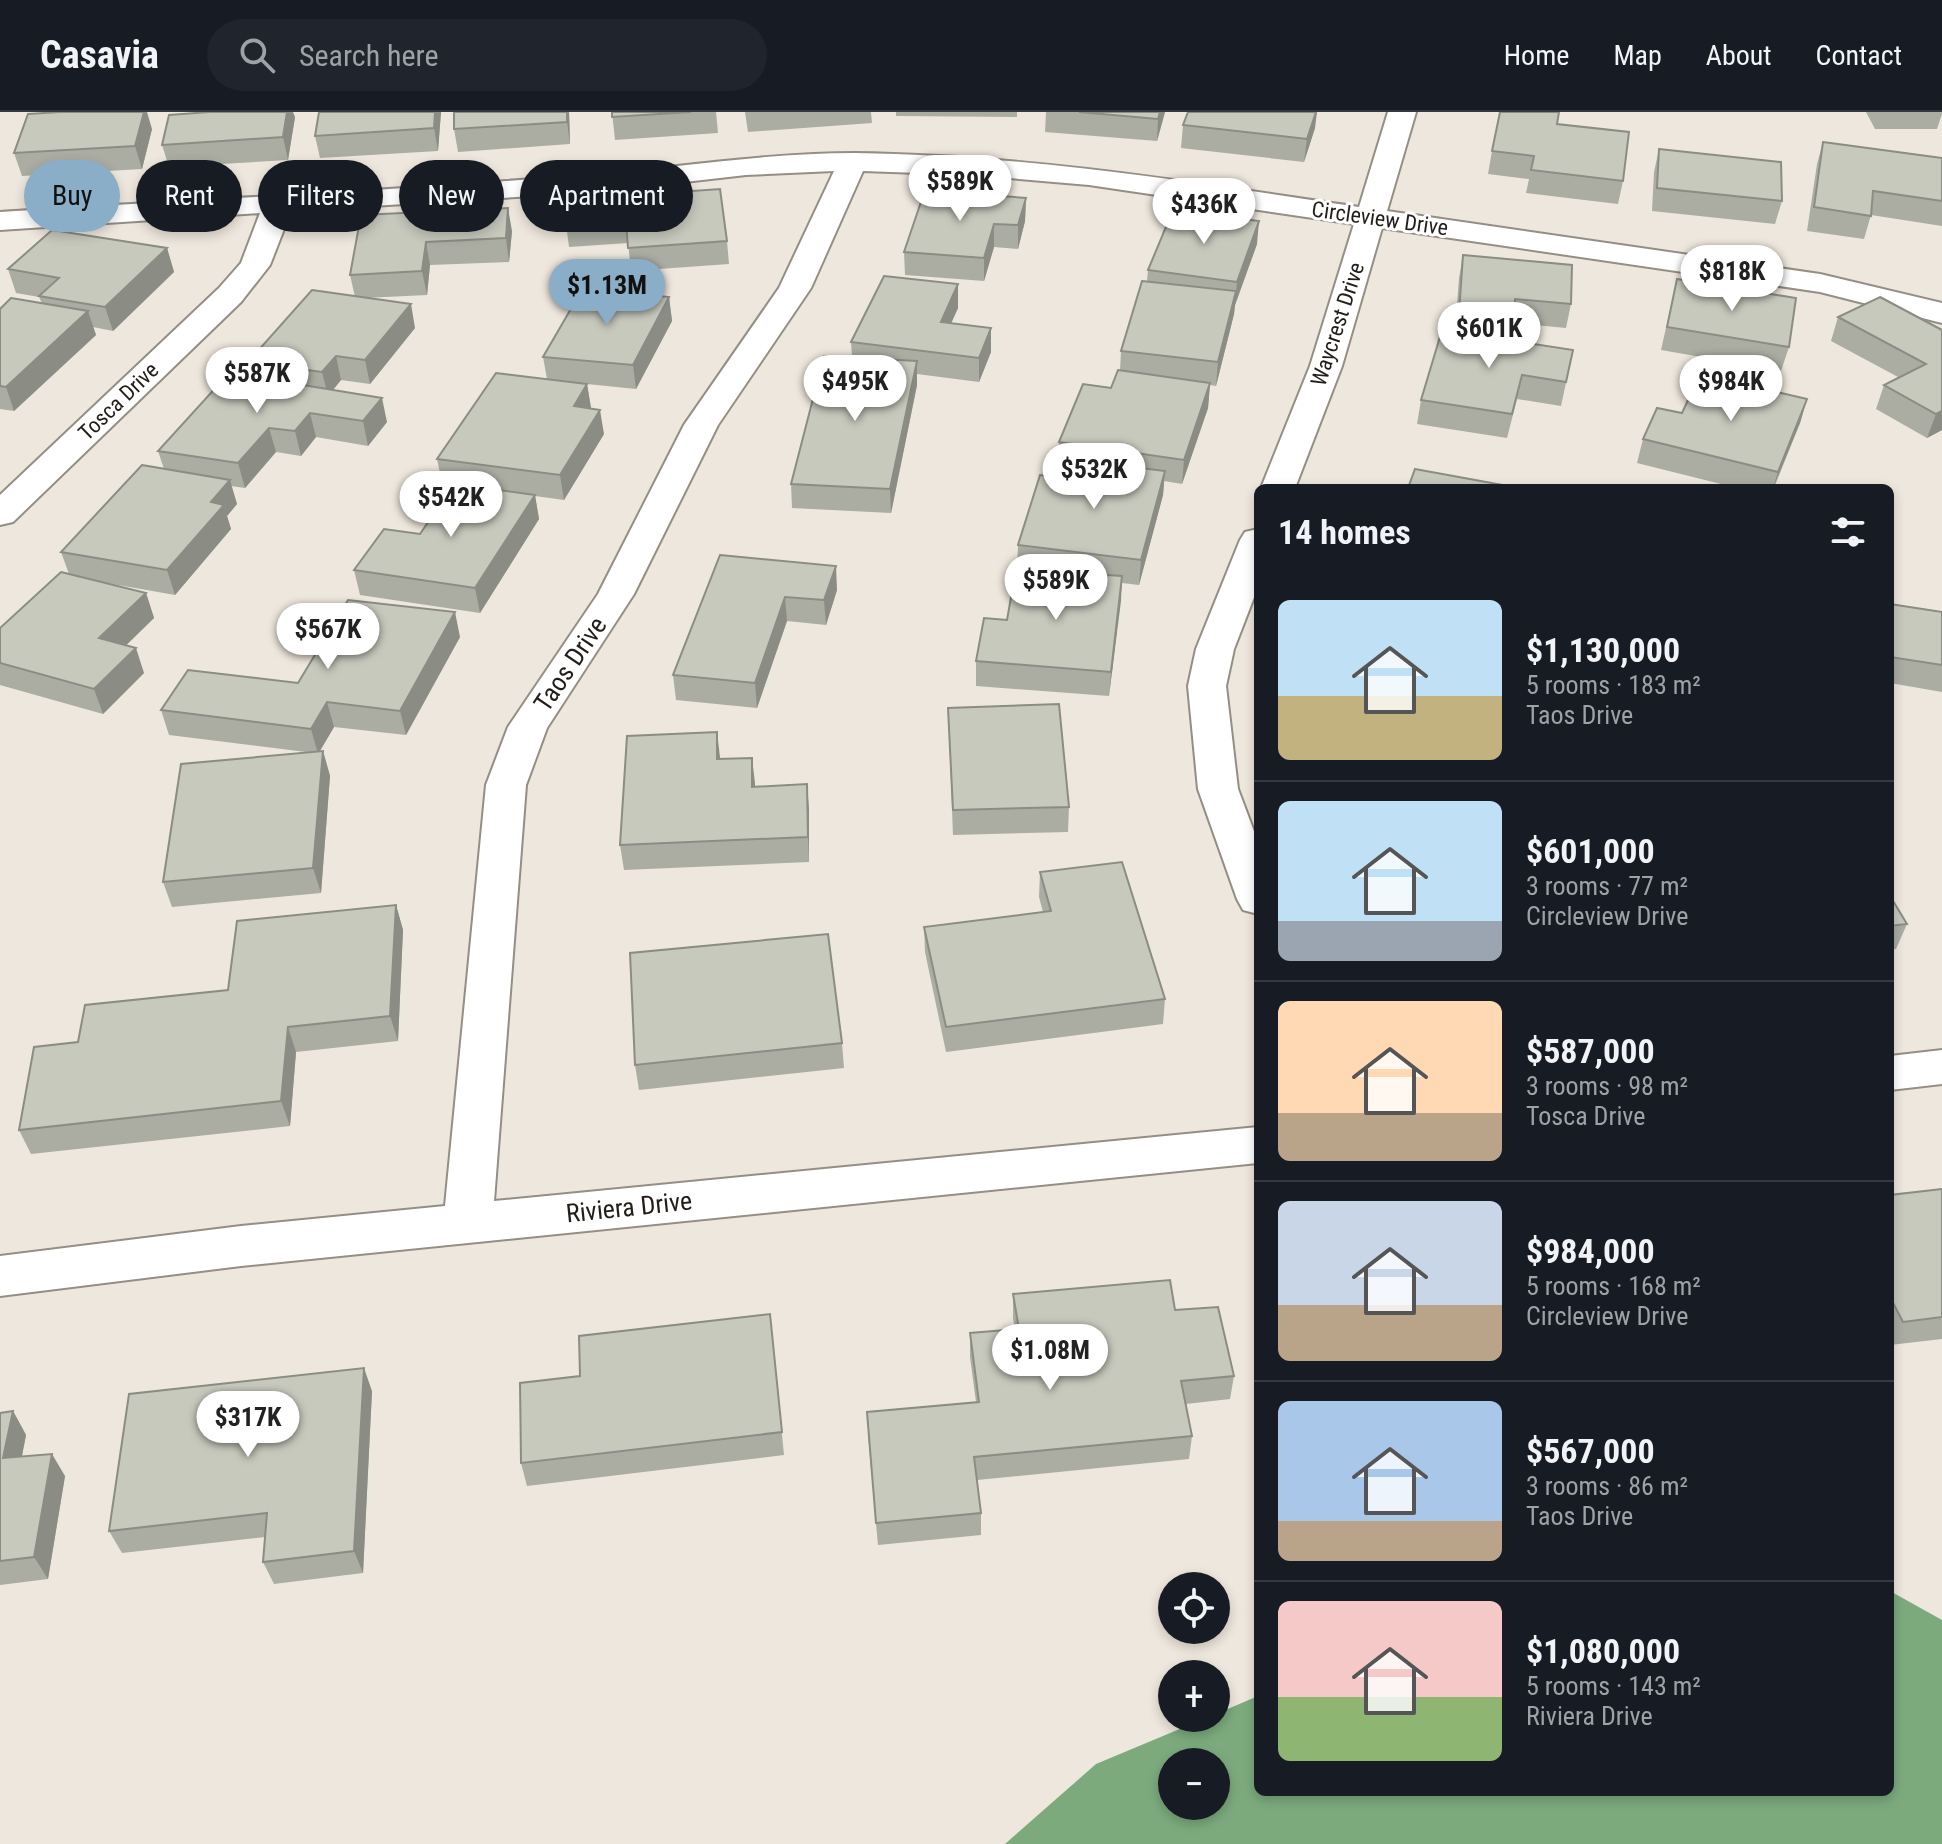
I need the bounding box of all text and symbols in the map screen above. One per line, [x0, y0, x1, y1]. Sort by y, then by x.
search box [207, 19, 767, 91]
text: Casavia [40, 33, 159, 77]
icon: search [235, 33, 279, 77]
text: Search here [299, 38, 439, 73]
text: Home [1504, 39, 1569, 72]
text: Map [1613, 39, 1662, 72]
text: About [1706, 39, 1772, 72]
text: Contact [1816, 39, 1902, 72]
pin: $589K [904, 155, 1016, 223]
chip: Buy [24, 160, 120, 232]
chip: Rent [136, 160, 242, 232]
chip: Filters [258, 160, 383, 232]
chip: New [399, 160, 504, 232]
chip: Apartment [520, 160, 693, 232]
text: $589K [927, 166, 993, 196]
pin: $436K [1148, 178, 1260, 246]
text: $436K [1171, 189, 1237, 219]
street label: Circleview Drive [1310, 197, 1450, 240]
pin: $818K [1676, 245, 1788, 313]
text: $818K [1699, 256, 1765, 286]
pin: $1.13M [542, 259, 672, 327]
street label: Waycrest Drive [1306, 259, 1369, 389]
text: $1.13M [567, 270, 647, 300]
pin: $601K [1433, 302, 1545, 370]
text: $601K [1456, 313, 1522, 343]
pin: $587K [201, 347, 313, 415]
pin: $495K [799, 355, 911, 423]
pin: $984K [1675, 355, 1787, 423]
street label: Tosca Drive [73, 357, 163, 445]
text: $587K [224, 358, 290, 388]
text: $495K [822, 366, 888, 396]
text: $984K [1698, 366, 1764, 396]
pin: $532K [1038, 443, 1150, 511]
text: $532K [1061, 454, 1127, 484]
pin: $542K [395, 471, 507, 539]
text: $542K [418, 482, 484, 512]
icon: filters [1826, 510, 1870, 554]
text: 14 homes [1278, 512, 1411, 552]
pin: $589K [1000, 554, 1112, 622]
text: $589K [1023, 565, 1089, 595]
pin: $567K [272, 603, 384, 671]
street label: Taos Drive [528, 611, 612, 717]
text: $567K [295, 614, 361, 644]
text: $1,130,000 [1526, 630, 1680, 670]
icon: home [1342, 632, 1438, 728]
text: 5 rooms · 183 m² [1526, 670, 1701, 700]
text: Taos Drive [1526, 700, 1633, 730]
text: $601,000 [1526, 831, 1655, 871]
icon: home [1342, 833, 1438, 929]
text: 3 rooms · 77 m² [1526, 871, 1688, 901]
text: Circleview Drive [1526, 901, 1688, 931]
text: $587,000 [1526, 1031, 1655, 1071]
icon: home [1342, 1033, 1438, 1129]
text: 3 rooms · 98 m² [1526, 1071, 1688, 1101]
text: Tosca Drive [1526, 1101, 1646, 1131]
street label: Riviera Drive [564, 1185, 694, 1229]
text: $984,000 [1526, 1231, 1655, 1271]
icon: home [1342, 1233, 1438, 1329]
text: 5 rooms · 168 m² [1526, 1271, 1701, 1301]
text: Circleview Drive [1526, 1301, 1688, 1331]
pin: $1.08M [985, 1324, 1115, 1392]
text: $1.08M [1010, 1335, 1090, 1365]
pin: $317K [192, 1391, 304, 1459]
text: $317K [215, 1402, 281, 1432]
text: $567,000 [1526, 1431, 1655, 1471]
icon: home [1342, 1433, 1438, 1529]
text: 3 rooms · 86 m² [1526, 1471, 1688, 1501]
text: Taos Drive [1526, 1501, 1633, 1531]
map controls [1158, 1572, 1230, 1820]
button: locate [1158, 1572, 1230, 1644]
text: $1,080,000 [1526, 1631, 1680, 1671]
icon: home [1342, 1633, 1438, 1729]
button: + [1158, 1660, 1230, 1732]
text: 5 rooms · 143 m² [1526, 1671, 1701, 1701]
text: Riviera Drive [1526, 1701, 1653, 1731]
button: − [1158, 1748, 1230, 1820]

